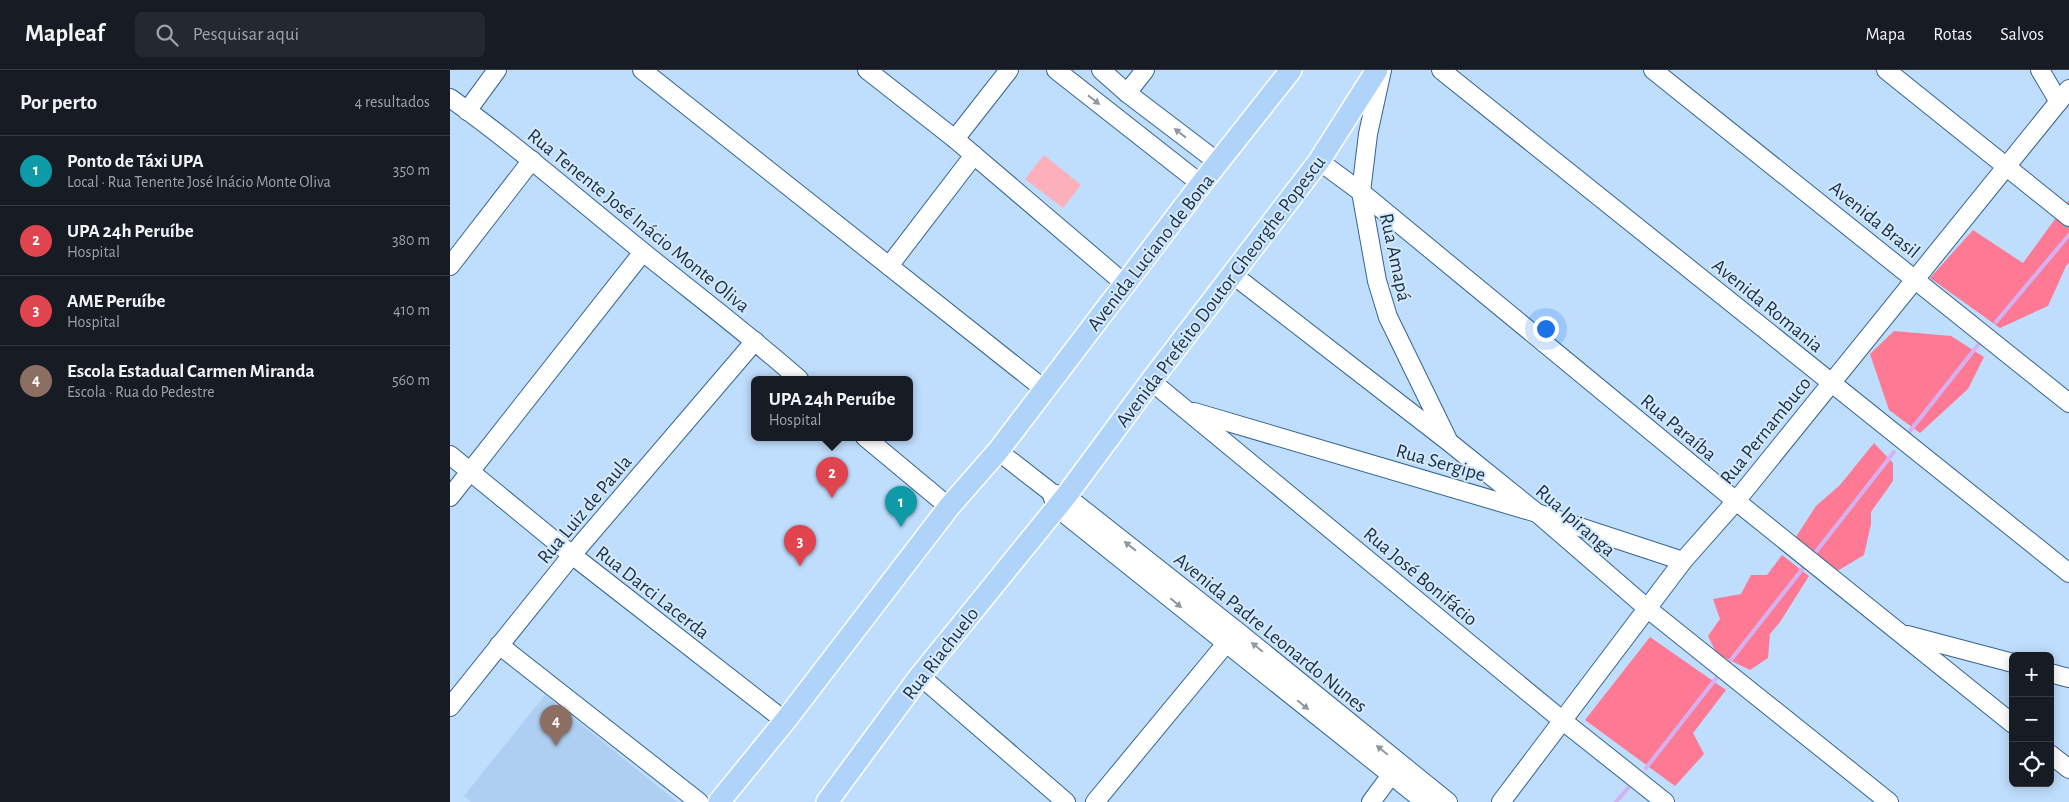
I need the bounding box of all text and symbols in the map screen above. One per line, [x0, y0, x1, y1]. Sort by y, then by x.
search box [135, 12, 485, 57]
icon: search [153, 21, 181, 49]
text: Mapleaf [25, 22, 105, 46]
text: Pesquisar aqui [193, 25, 299, 44]
text: Mapa [1866, 26, 1905, 44]
text: Rotas [1933, 26, 1972, 44]
text: Salvos [2000, 26, 2044, 44]
text: Por perto [20, 92, 97, 113]
text: 4 resultados [355, 94, 430, 110]
one-way arrow [1088, 95, 1101, 106]
street label: Rua Tenente José Inácio Monte Oliva [524, 125, 753, 316]
one-way arrow [1174, 128, 1187, 139]
text: Ponto de Táxi UPA [67, 152, 204, 171]
street label: Avenida Prefeito Doutor Gheorghe Popescu [1112, 152, 1329, 431]
text: 1 [33, 162, 39, 178]
text: 350 m [393, 162, 430, 178]
street label: Avenida Luciano de Bona [1084, 171, 1218, 335]
text: Local · Rua Tenente José Inácio Monte Oliva [67, 174, 331, 190]
street label: Avenida Brasil [1825, 177, 1923, 262]
street label: Rua Amapá [1376, 211, 1414, 303]
text: UPA 24h Peruíbe [67, 222, 194, 241]
text: 2 [32, 232, 40, 248]
text: 380 m [392, 232, 430, 248]
text: Hospital [67, 244, 120, 260]
street label: Avenida Romania [1708, 255, 1827, 356]
text: AME Peruíbe [67, 292, 165, 311]
text: 3 [33, 302, 39, 318]
text: 410 m [393, 302, 430, 318]
text: Hospital [67, 314, 120, 330]
your location [1533, 316, 1559, 342]
text: Escola Estadual Carmen Miranda [67, 362, 315, 381]
text: 4 [32, 372, 40, 388]
text: 560 m [392, 372, 430, 388]
street label: Rua Pernambuco [1716, 373, 1815, 488]
popup [751, 376, 913, 441]
text: Escola · Rua do Pedestre [67, 384, 215, 400]
text: UPA 24h Peruíbe [769, 390, 895, 409]
street label: Rua Paraíba [1637, 390, 1720, 465]
text: Hospital [769, 412, 822, 428]
street label: Rua Sergipe [1394, 441, 1488, 485]
street label: Rua Luiz de Paula [534, 452, 636, 568]
pin: 2 [816, 457, 848, 498]
street label: Rua Ipiranga [1532, 481, 1619, 561]
pin: 1 [885, 486, 917, 527]
street label: Rua José Bonifácio [1360, 524, 1481, 630]
pin: 3 [784, 525, 816, 566]
one-way arrow [1123, 541, 1136, 552]
street label: Rua Darci Lacerda [592, 542, 713, 643]
street label: Avenida Padre Leonardo Nunes [1170, 549, 1371, 717]
one-way arrow [1170, 597, 1182, 608]
street label: Rua Riachuelo [899, 604, 983, 703]
one-way arrow [1251, 642, 1264, 653]
map controls [2009, 652, 2054, 787]
button: + [2009, 652, 2054, 697]
button: − [2009, 697, 2054, 742]
one-way arrow [1296, 699, 1309, 710]
pin: 4 [540, 705, 572, 746]
button: locate [2009, 742, 2054, 787]
one-way arrow [1376, 745, 1389, 756]

